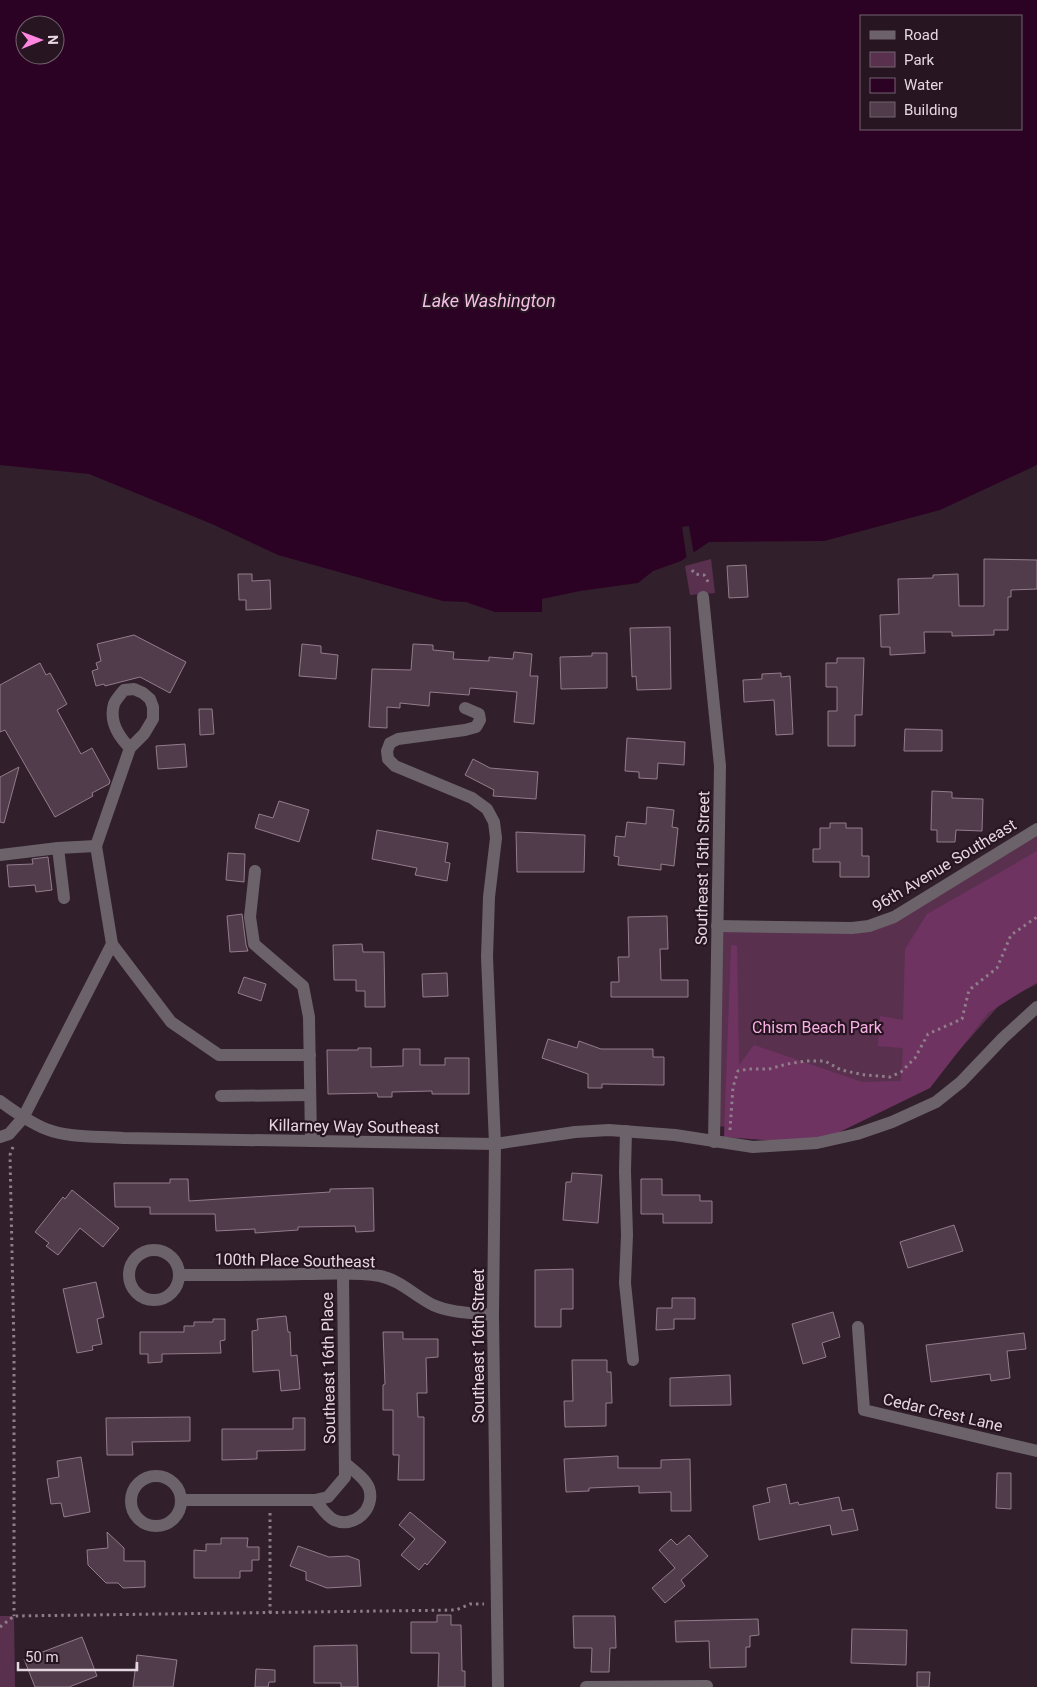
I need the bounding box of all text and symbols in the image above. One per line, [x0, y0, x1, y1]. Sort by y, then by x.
north arrow [15, 15, 65, 65]
legend [860, 15, 1022, 130]
text: Road [904, 26, 938, 44]
text: N [45, 35, 61, 45]
text: Park [904, 51, 935, 69]
text: Water [904, 76, 943, 94]
text: Building [904, 101, 958, 119]
water label: Lake Washington [422, 290, 556, 311]
street label: Southeast 15th Street [692, 791, 713, 945]
street label: 96th Avenue Southeast [869, 815, 1020, 916]
park label: Chism Beach Park [752, 1018, 883, 1037]
street label: Killarney Way Southeast [268, 1116, 440, 1137]
street label: 100th Place Southeast [214, 1250, 375, 1271]
street label: Southeast 16th Street [469, 1269, 488, 1423]
street label: Southeast 16th Place [318, 1292, 339, 1444]
street label: Cedar Crest Lane [881, 1389, 1005, 1435]
scale bar [18, 1640, 136, 1672]
text: 50 m [25, 1648, 59, 1666]

